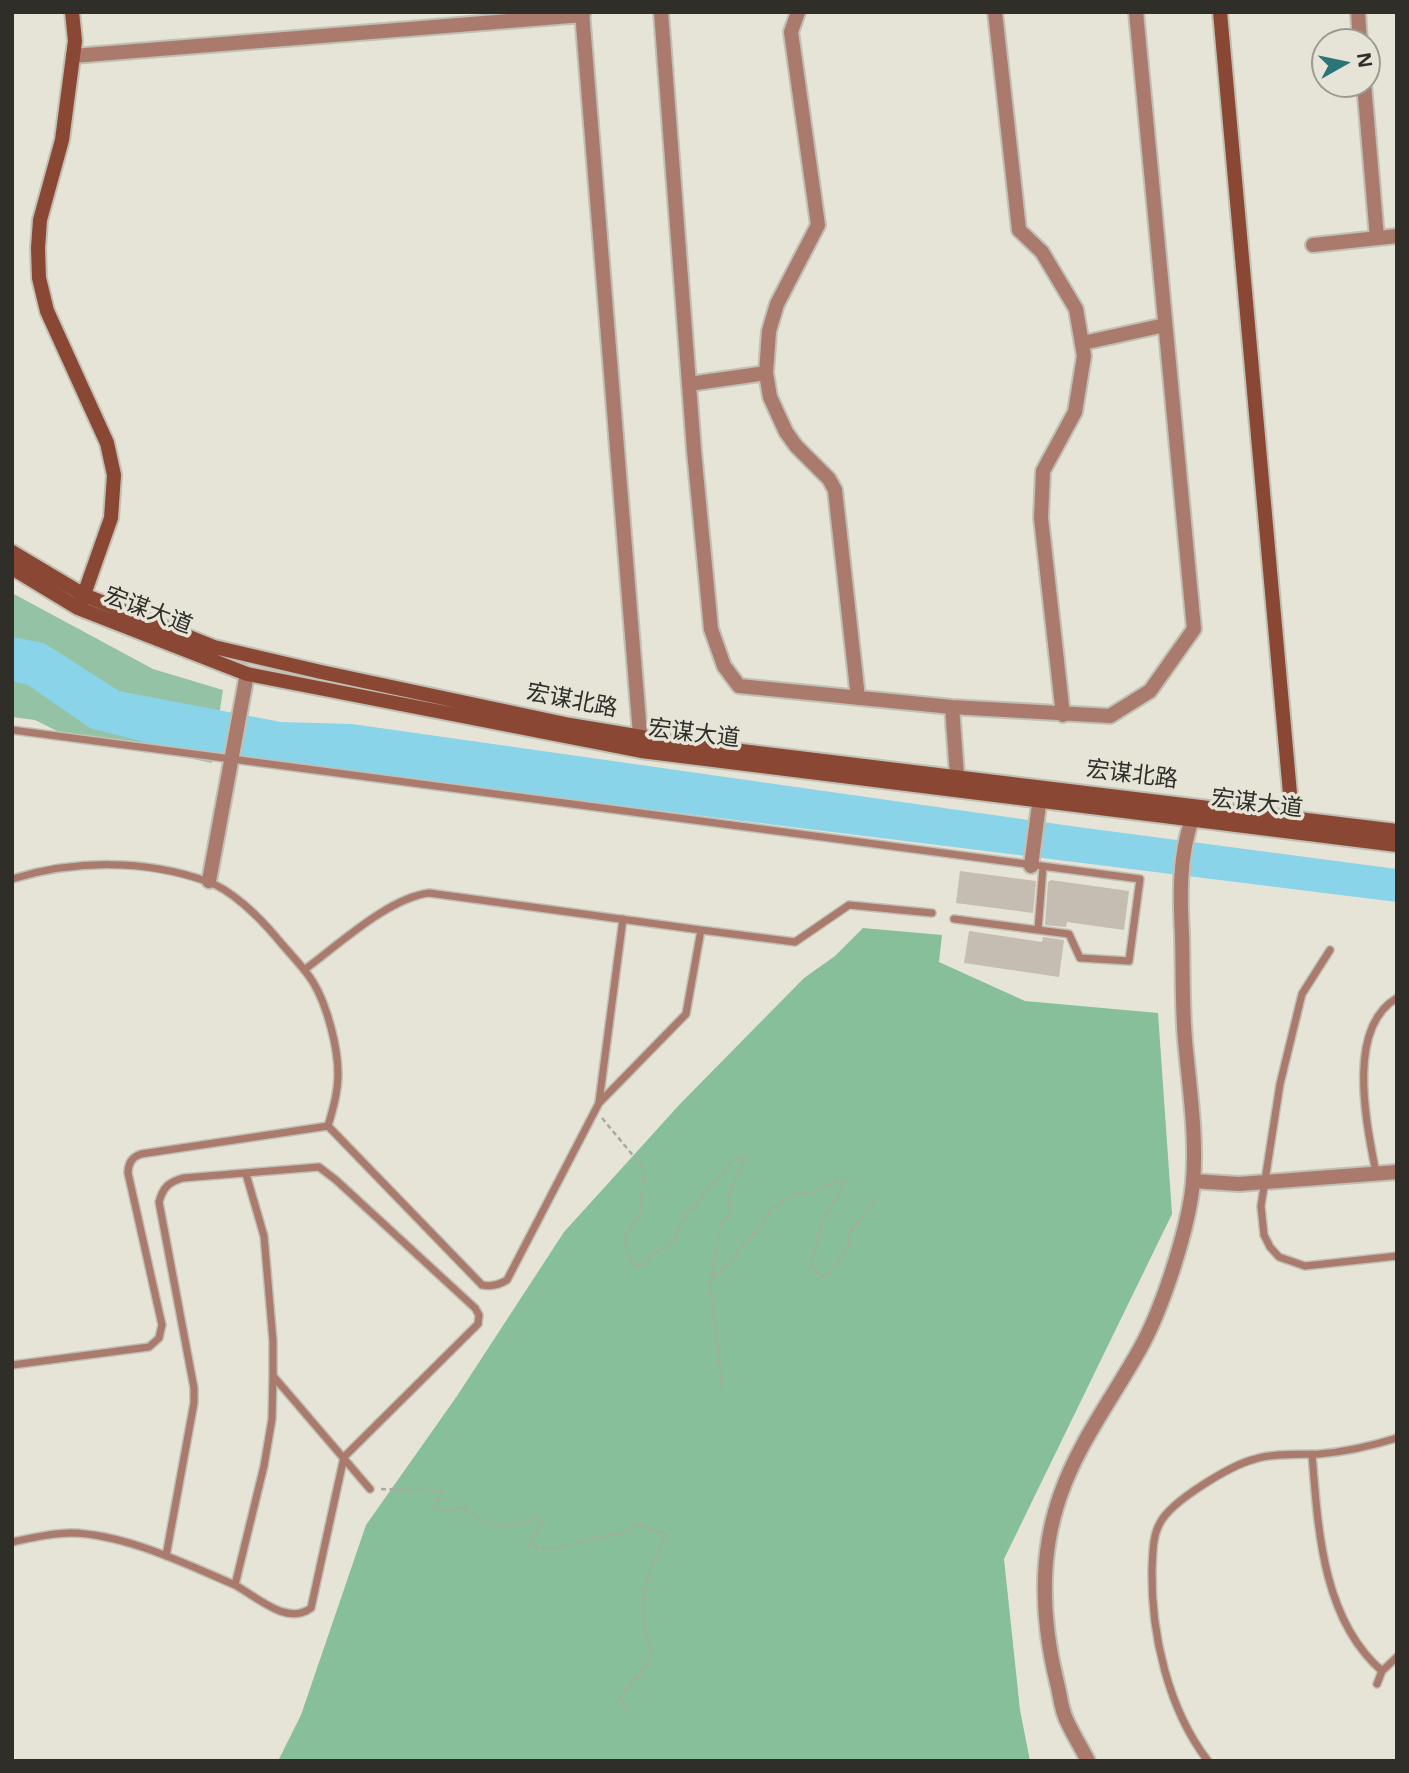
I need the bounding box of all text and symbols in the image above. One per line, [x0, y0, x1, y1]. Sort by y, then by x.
north arrow [1311, 28, 1381, 98]
text: N [1351, 50, 1379, 70]
street label: 宏谋大道 [100, 582, 196, 640]
street label: 宏谋北路 [524, 679, 620, 723]
street label: 宏谋大道 [647, 715, 741, 753]
street label: 宏谋北路 [1085, 756, 1179, 794]
street label: 宏谋大道 [1210, 785, 1304, 823]

